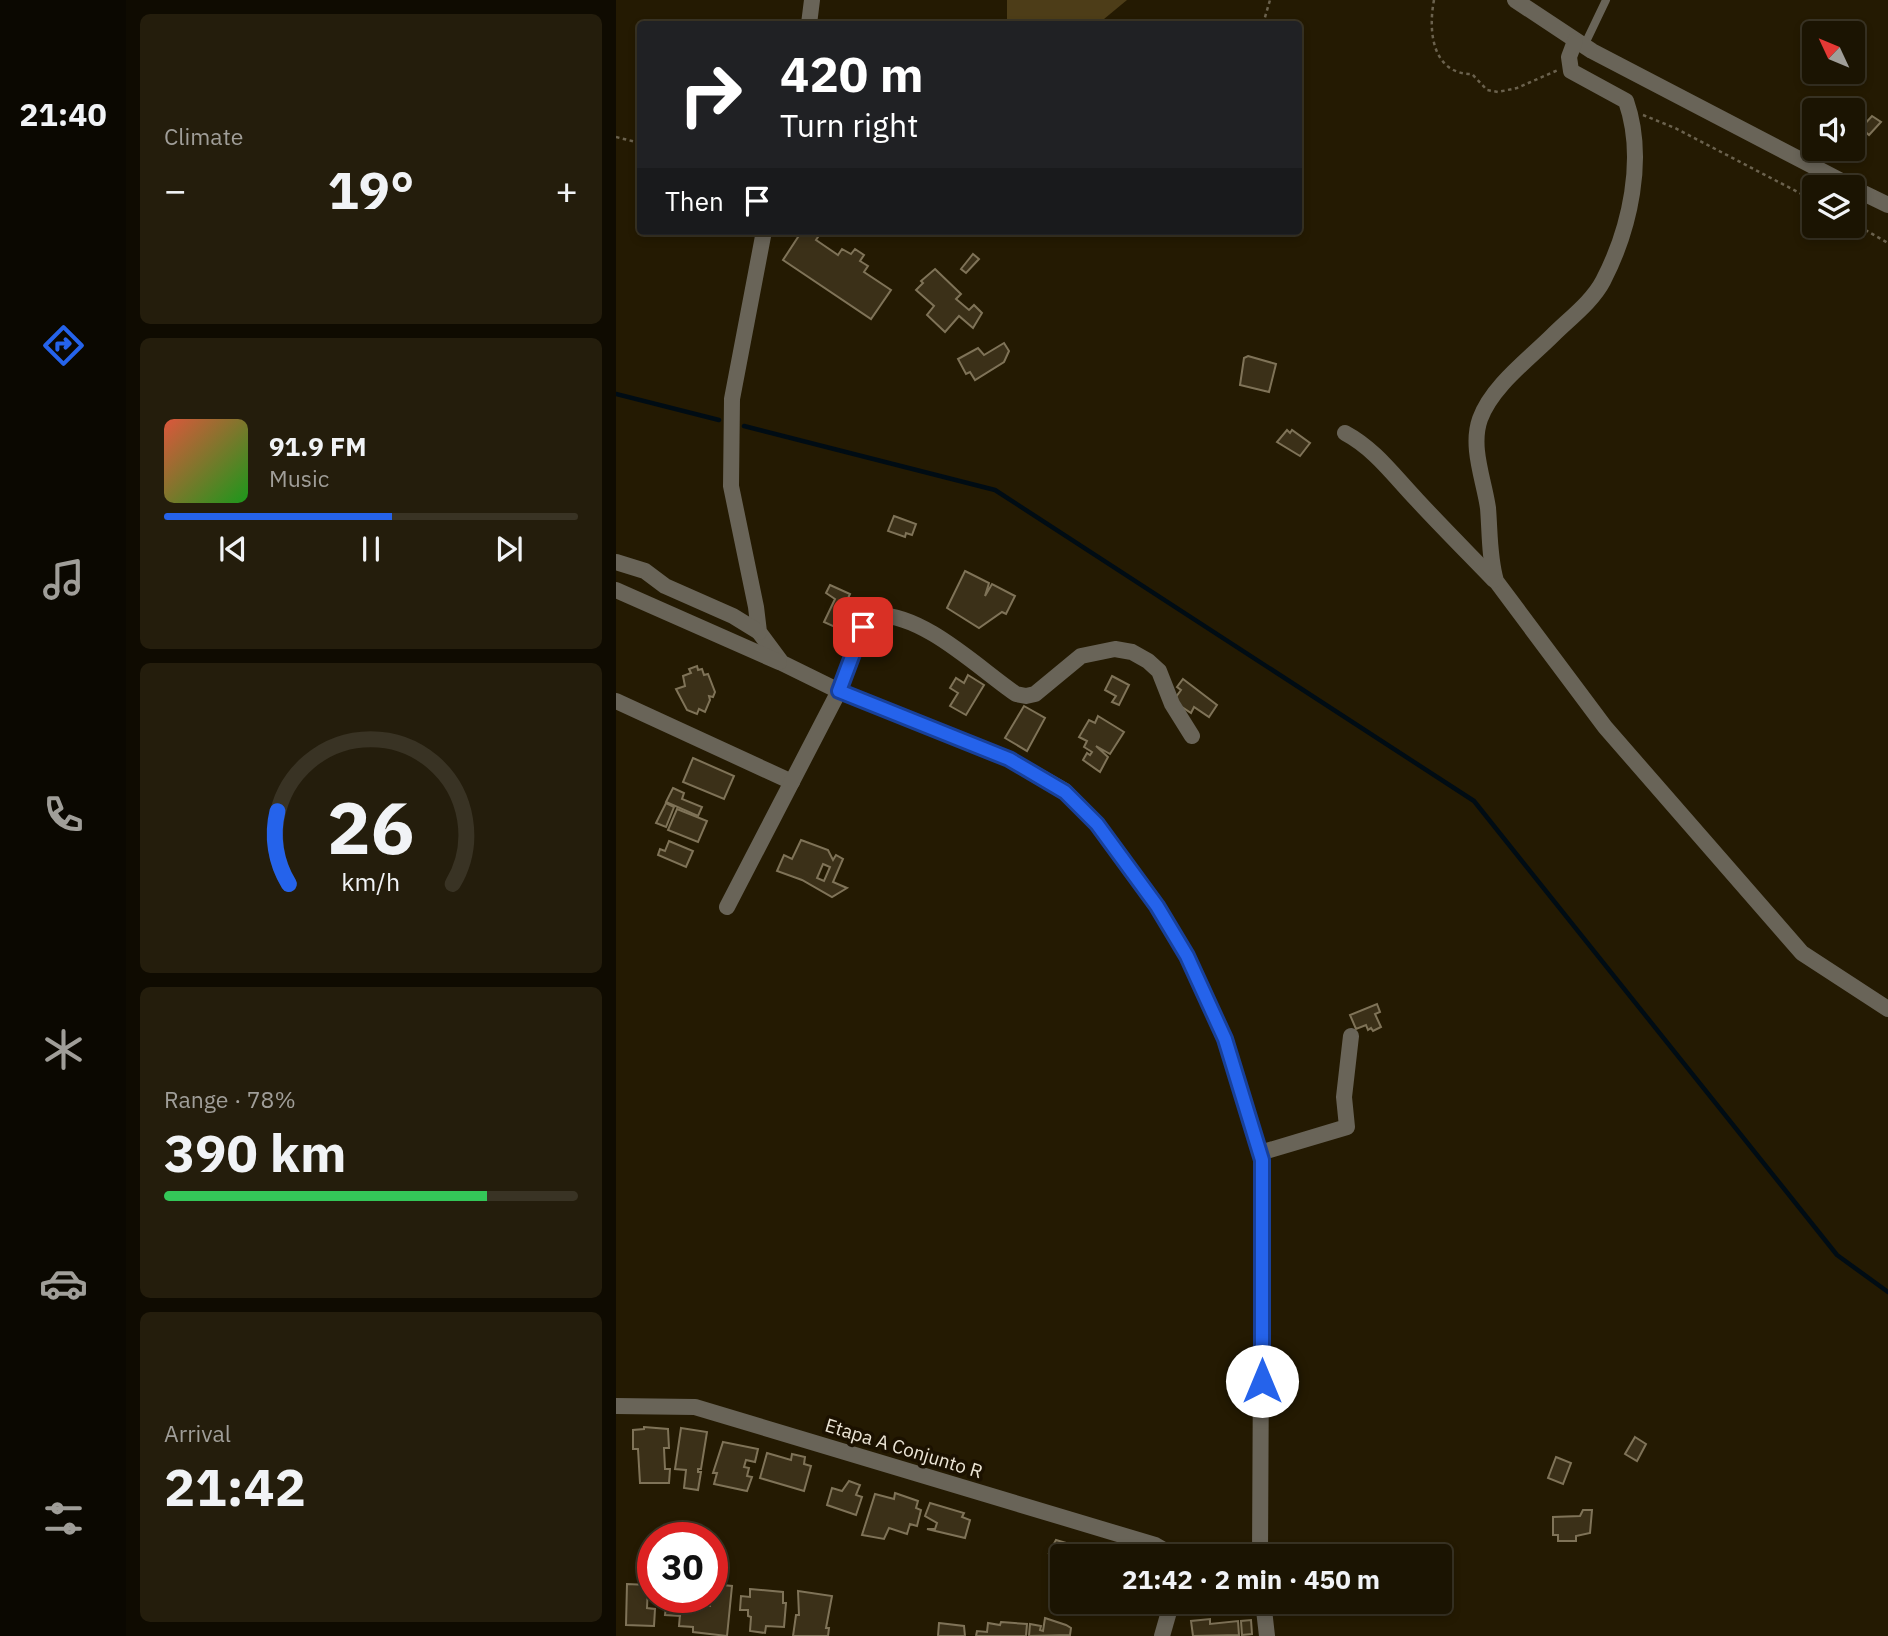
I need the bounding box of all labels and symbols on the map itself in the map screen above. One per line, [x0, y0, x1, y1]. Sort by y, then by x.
north arrow [1802, 21, 1866, 84]
pin [833, 597, 893, 657]
position arrow [1225, 1344, 1299, 1418]
street label: Etapa A Conjunto R [822, 1413, 986, 1483]
speed limit sign: 30 [637, 1522, 728, 1613]

